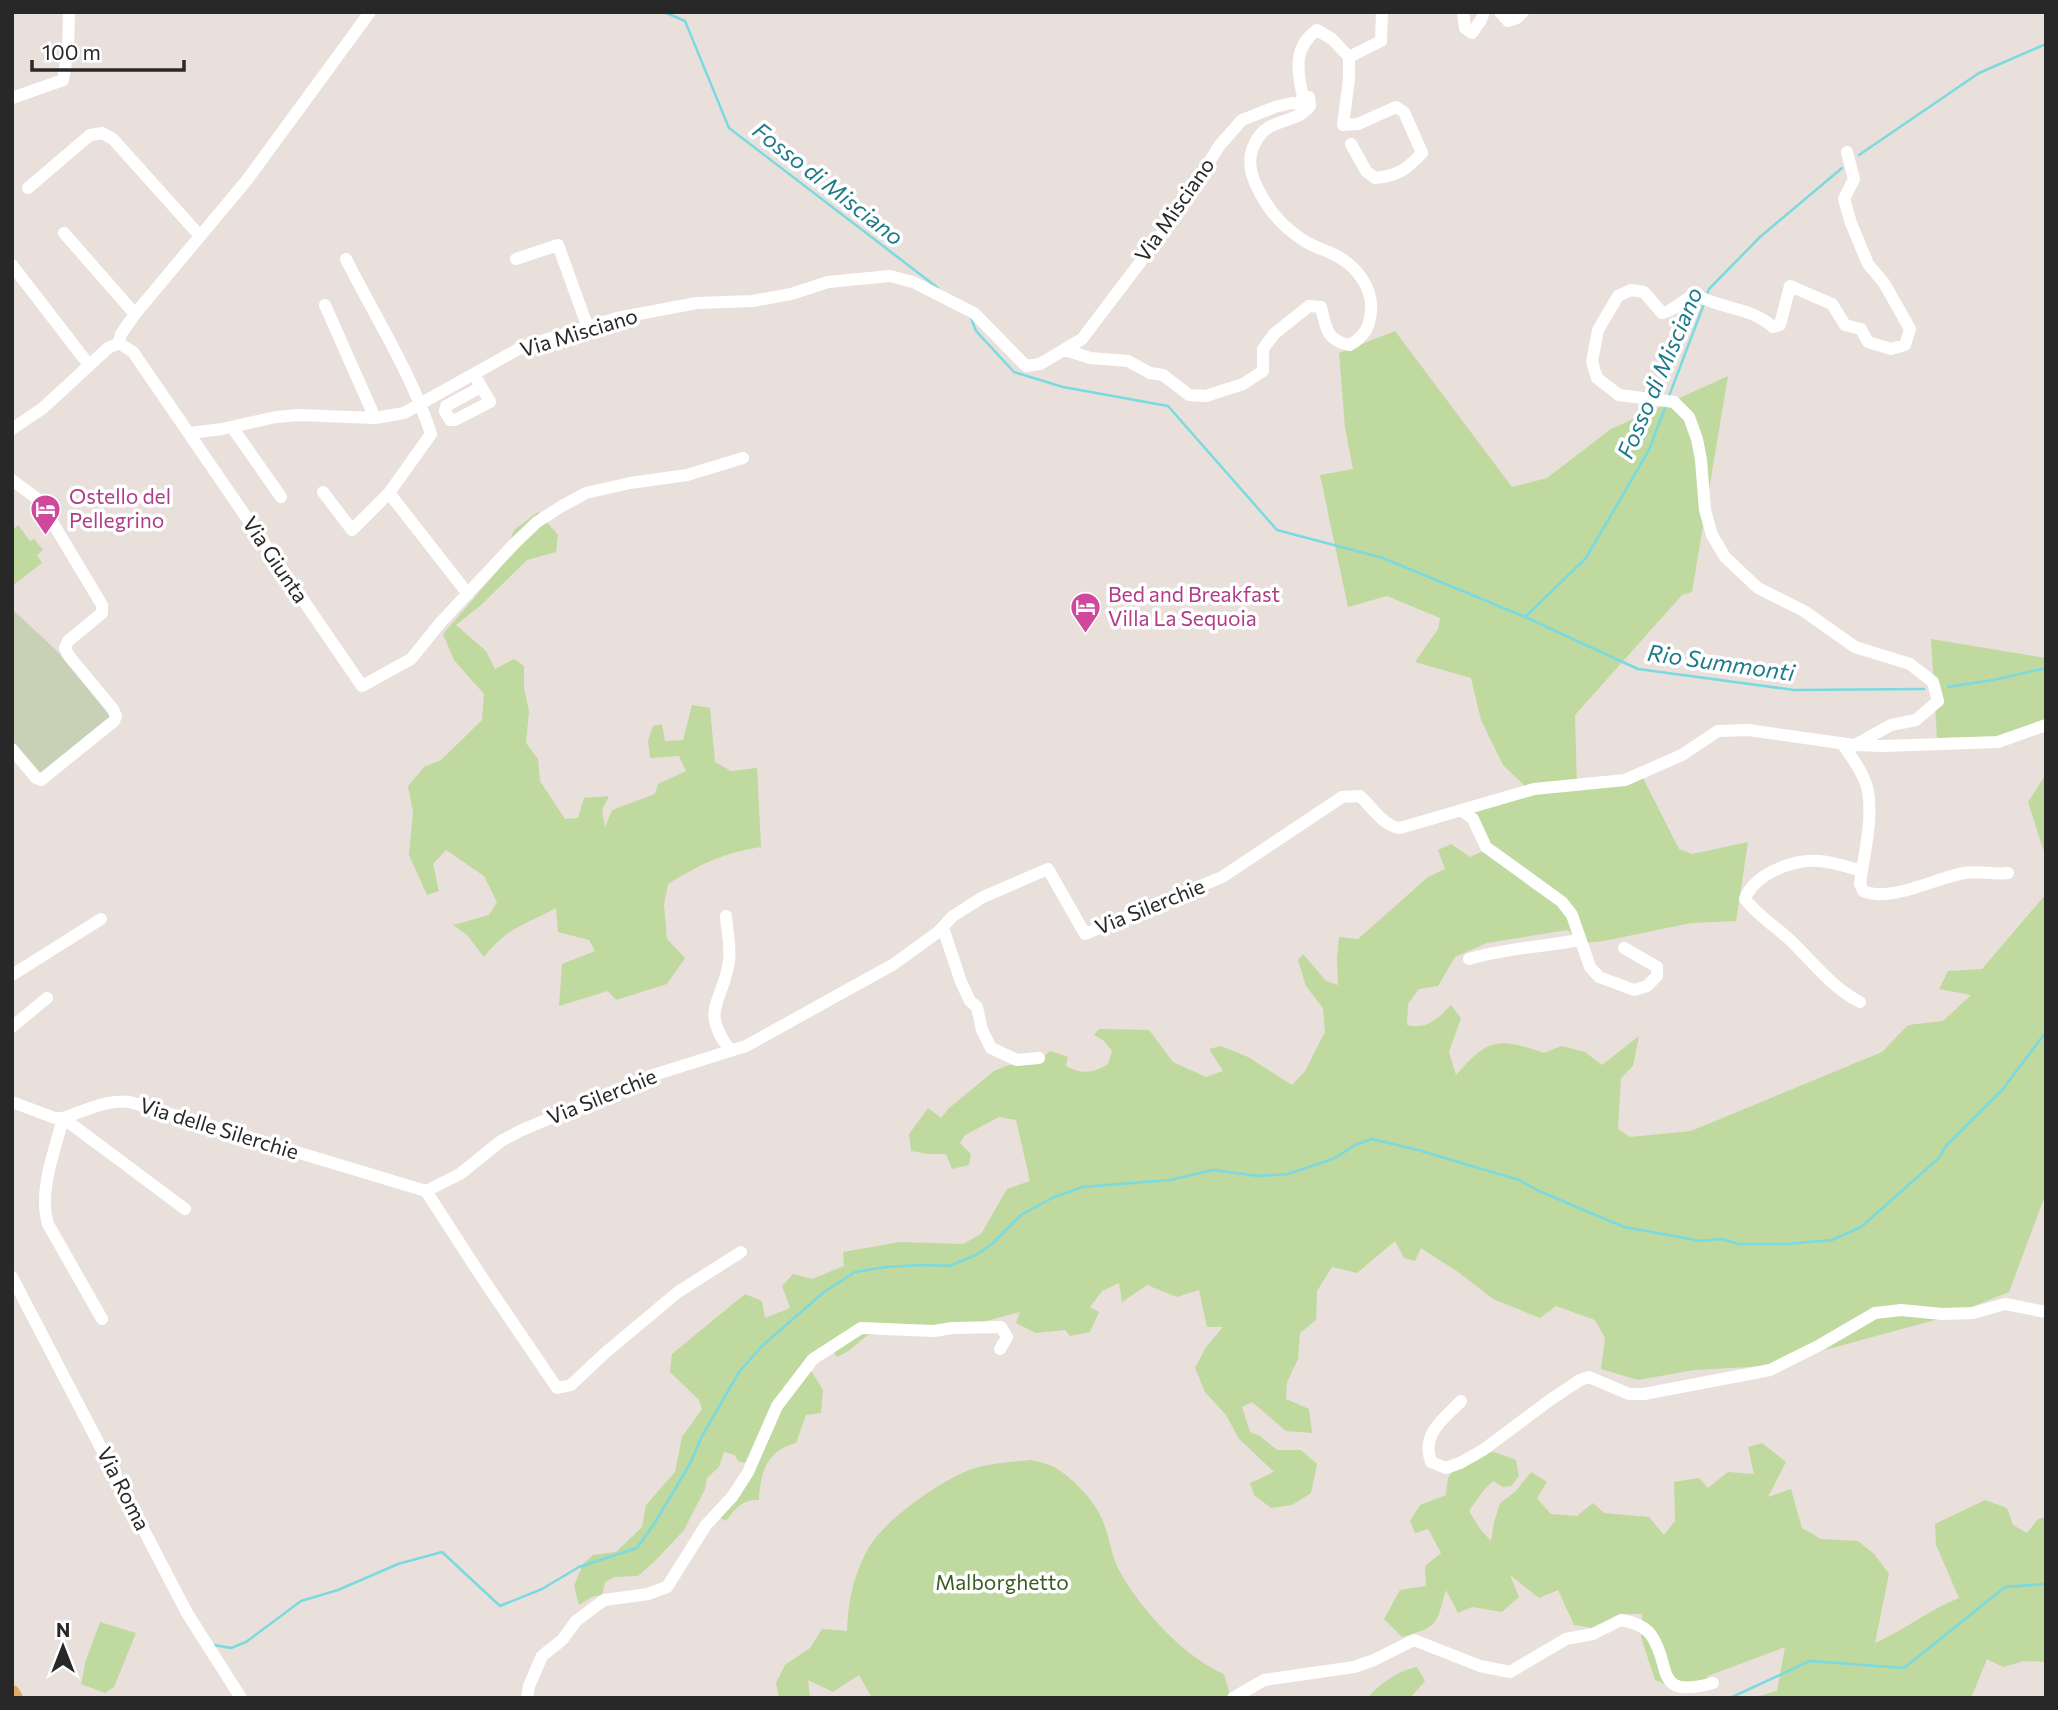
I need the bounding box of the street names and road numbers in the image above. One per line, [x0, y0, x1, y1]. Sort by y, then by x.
street label: Via Misciano [1129, 152, 1219, 266]
street label: Via Misciano [517, 302, 640, 361]
street label: Via Giunta [238, 511, 314, 607]
street label: Via Silerchie [1091, 872, 1208, 939]
street label: Via Silerchie [543, 1062, 660, 1129]
street label: Via delle Silerchie [137, 1092, 302, 1164]
street label: Via Roma [93, 1443, 156, 1534]

